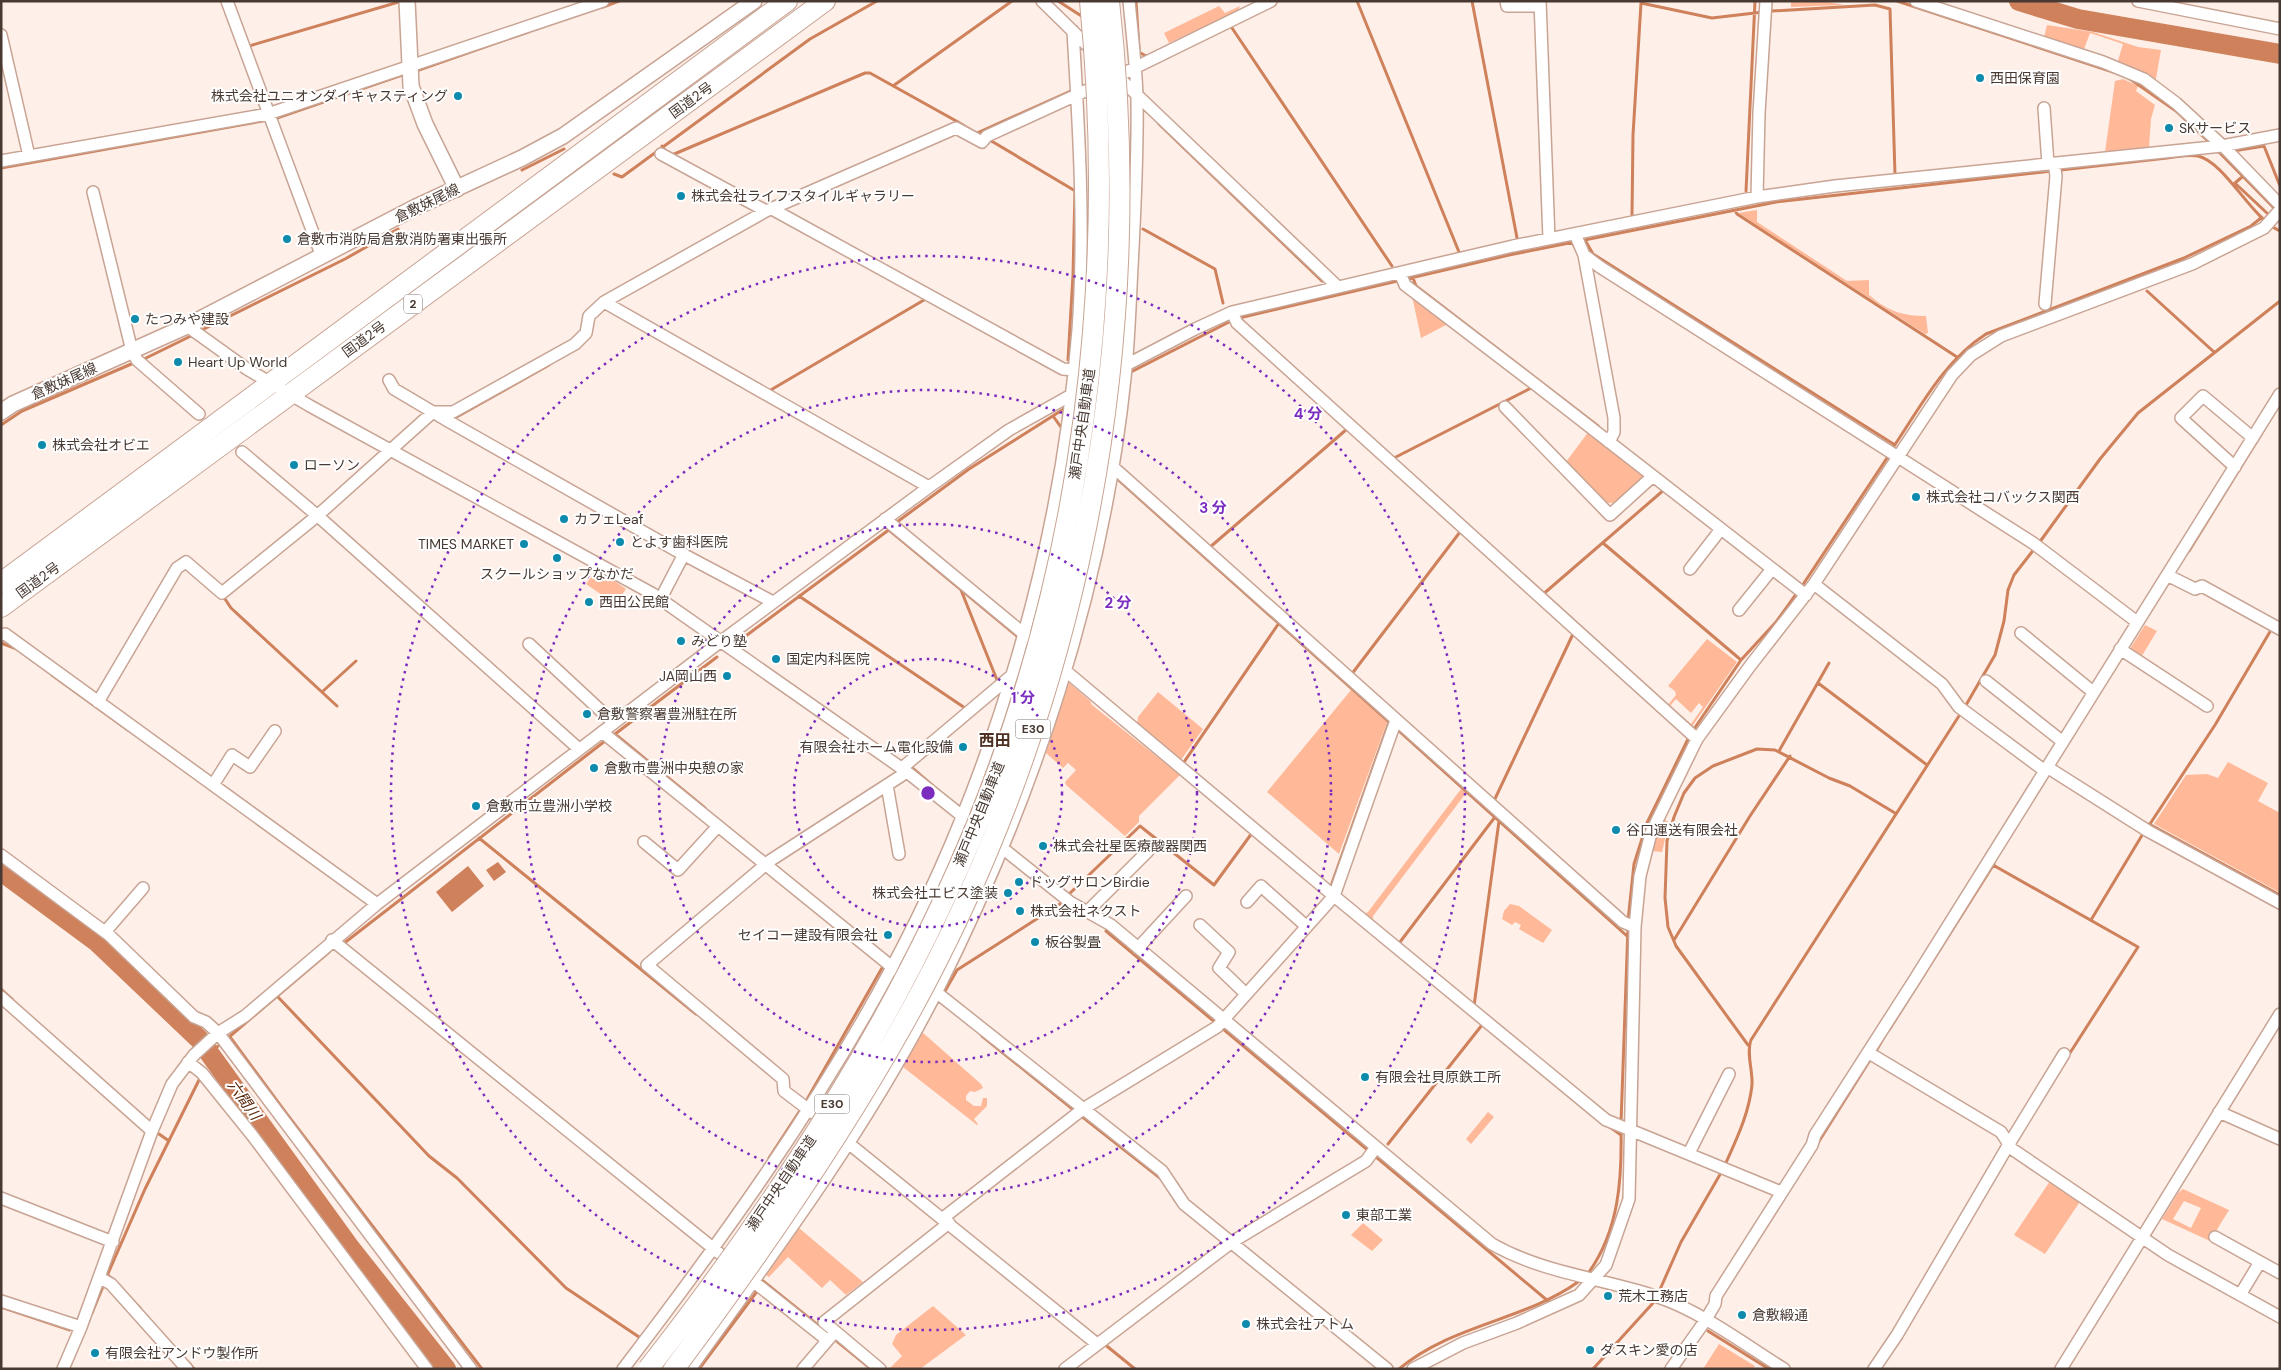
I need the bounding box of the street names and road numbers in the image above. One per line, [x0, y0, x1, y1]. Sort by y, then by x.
street label: 国道2号 [665, 78, 717, 122]
street label: 倉敷妹尾線 [392, 180, 462, 226]
road number: 2 [404, 294, 422, 314]
street label: 国道2号 [338, 317, 390, 361]
street label: 倉敷妹尾線 [28, 359, 100, 403]
street label: 瀬戸中央自動車道 [1065, 367, 1099, 481]
street label: 国道2号 [12, 558, 64, 602]
road number: E30 [1016, 720, 1050, 739]
street label: 瀬戸中央自動車道 [950, 759, 1008, 869]
road number: E30 [814, 1094, 850, 1114]
street label: 瀬戸中央自動車道 [742, 1132, 820, 1234]

